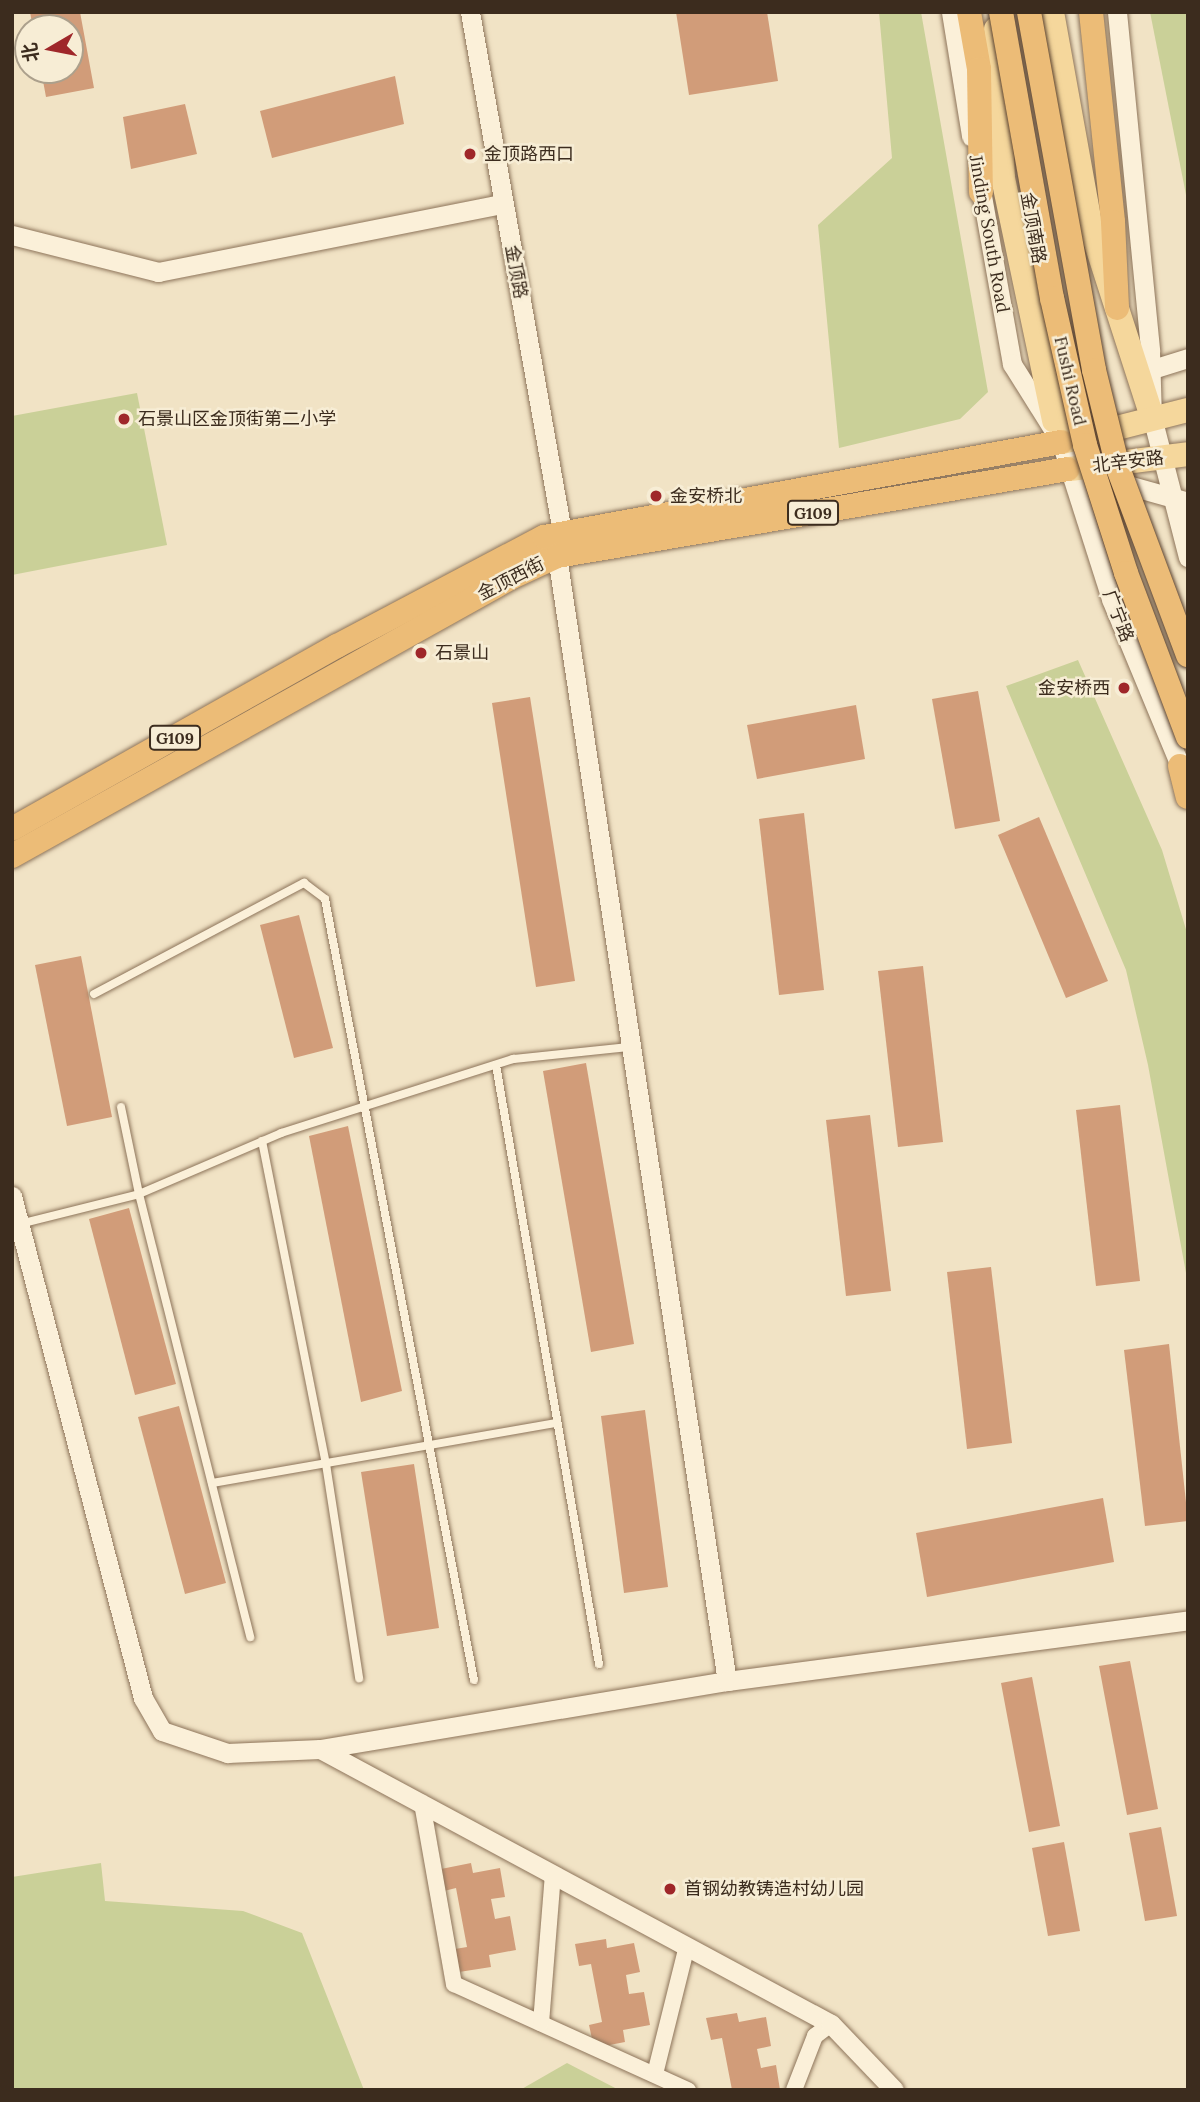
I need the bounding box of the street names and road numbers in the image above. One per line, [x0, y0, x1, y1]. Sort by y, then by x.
street label: Jinding South Road [964, 153, 1014, 315]
street label: 金顶南路 [1016, 191, 1050, 265]
street label: 金顶路 [501, 244, 531, 300]
street label: Fushi Road [1049, 334, 1091, 428]
street label: 北辛安路 [1091, 447, 1165, 477]
road number: G109 [787, 500, 839, 526]
street label: 金顶西街 [474, 553, 548, 605]
street label: 广宁路 [1098, 587, 1138, 645]
road number: G109 [149, 726, 201, 750]

